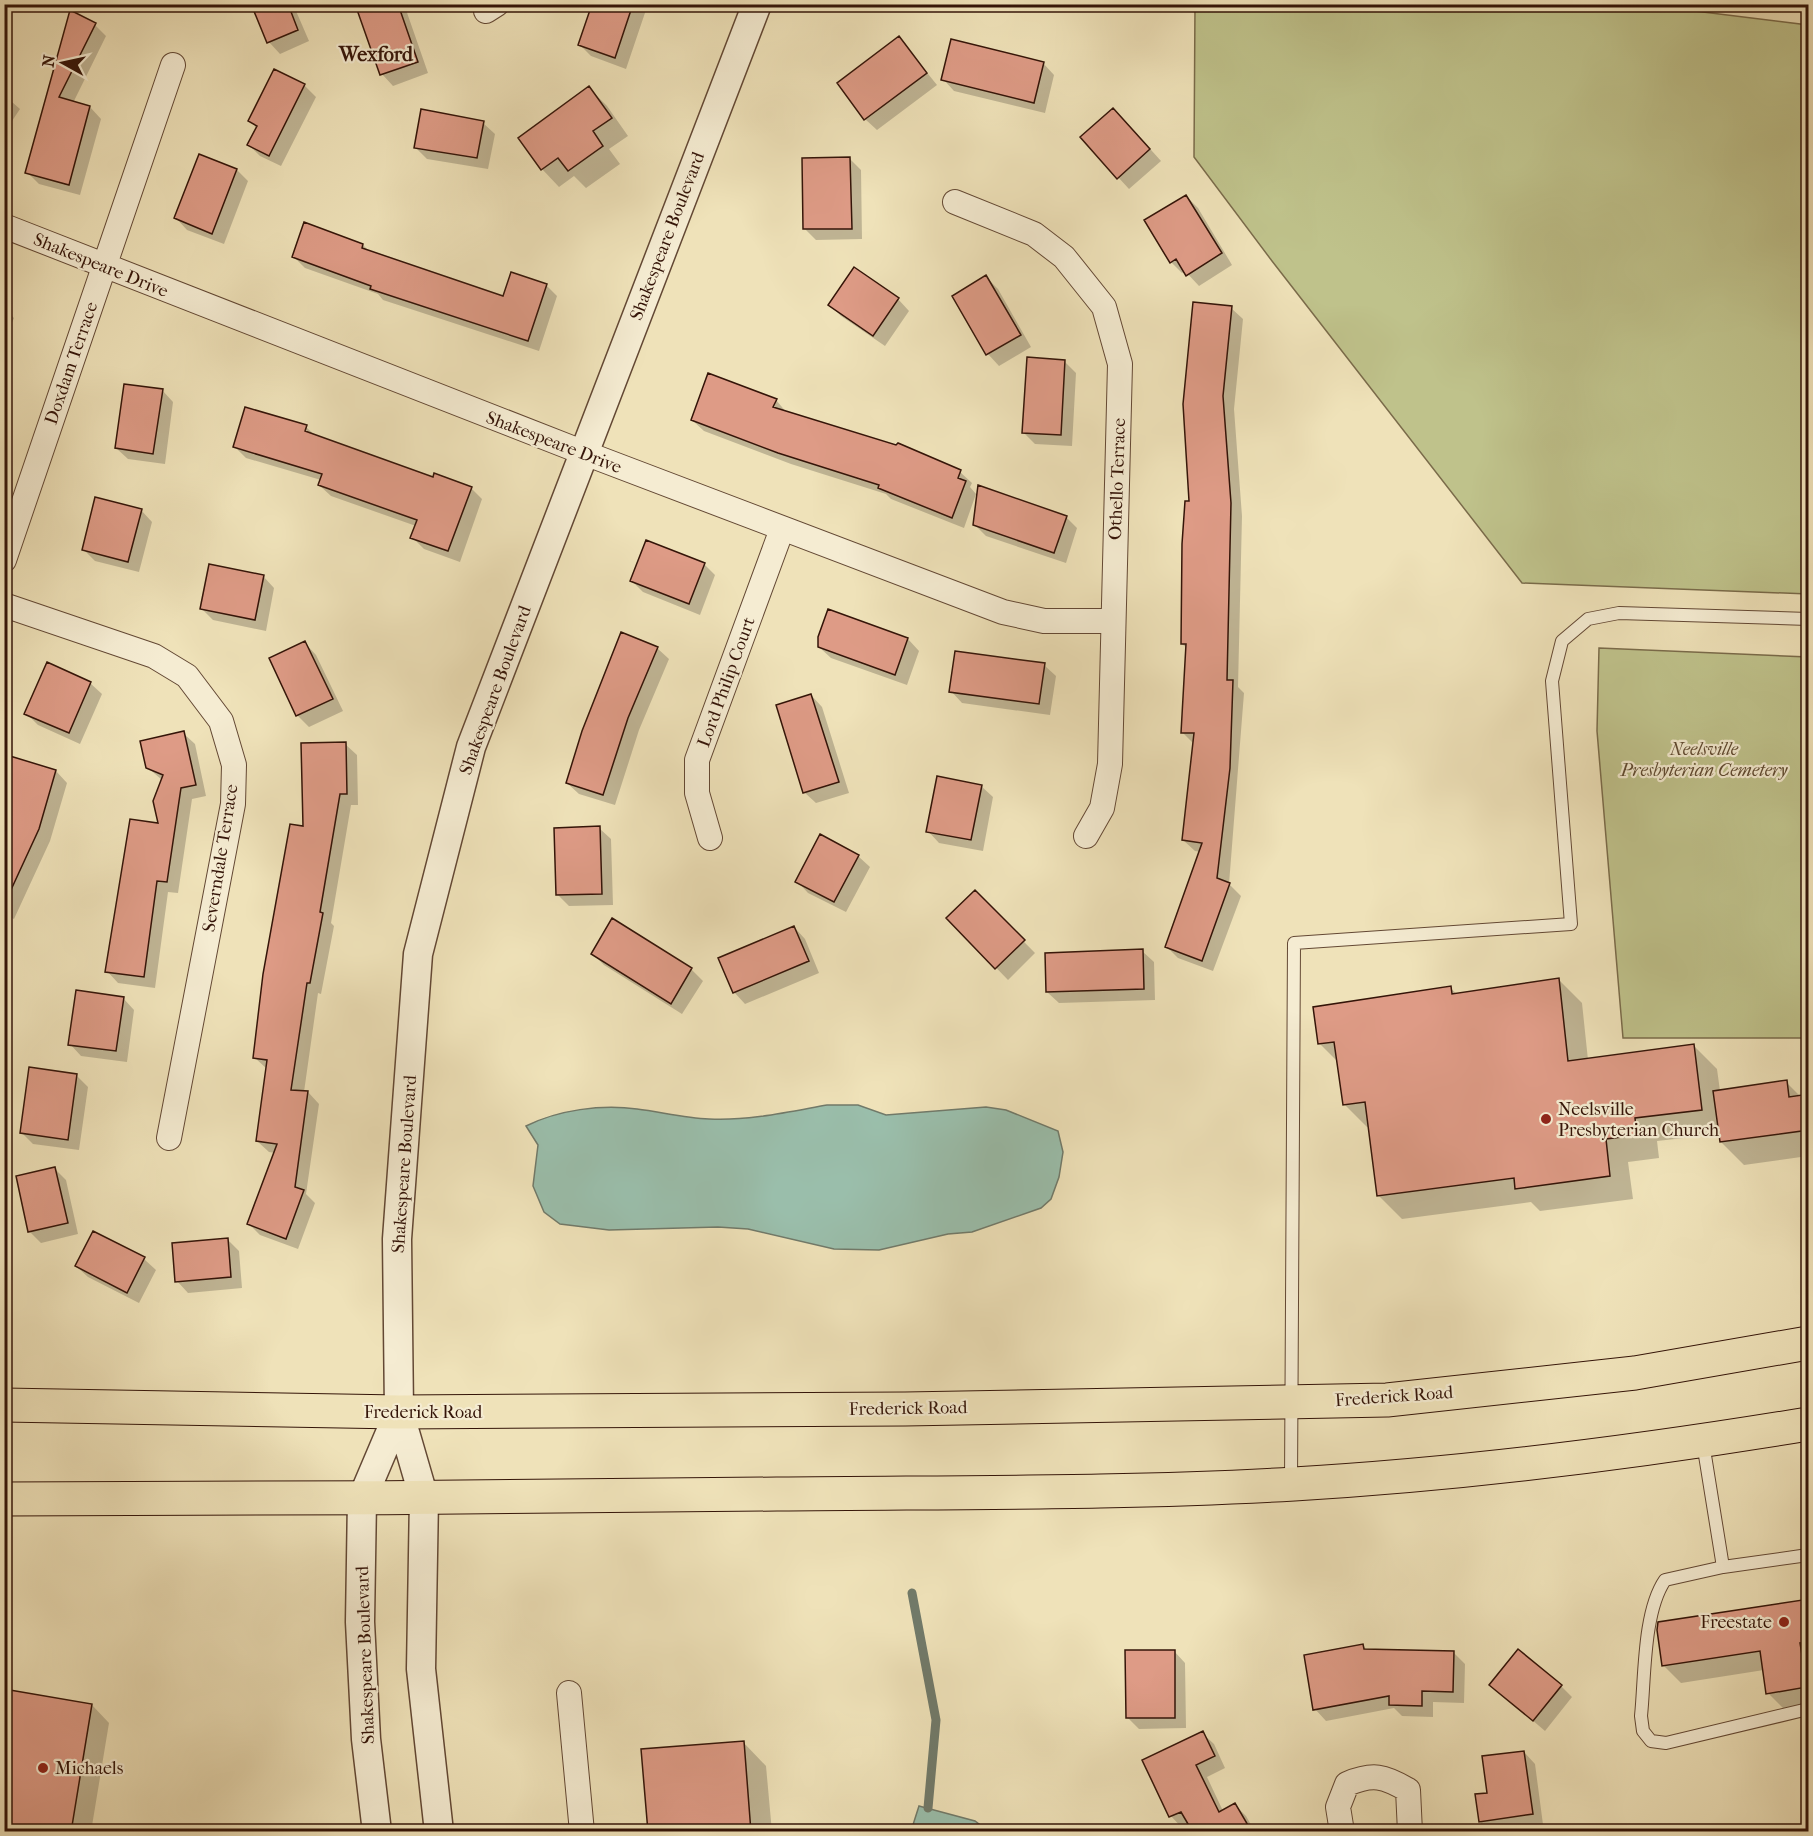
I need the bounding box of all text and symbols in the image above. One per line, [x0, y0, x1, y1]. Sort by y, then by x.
north arrow [33, 33, 93, 93]
district label: Wexford [338, 43, 414, 66]
text: N [38, 53, 59, 68]
street label: Shakespeare Boulevard [626, 149, 709, 323]
street label: Shakespeare Drive [30, 229, 171, 302]
street label: Doxdam Terrace [41, 299, 102, 427]
street label: Shakespeare Drive [483, 407, 625, 478]
street label: Othello Terrace [1105, 417, 1130, 541]
street label: Shakespeare Boulevard [455, 603, 536, 778]
street label: Lord Philip Court [693, 614, 760, 750]
park label: Neelsville Presbyterian Cemetery [1620, 739, 1788, 781]
street label: Severndale Terrace [198, 783, 243, 933]
street label: Shakespeare Boulevard [388, 1074, 421, 1254]
place label: Neelsville Presbyterian Church [1558, 1099, 1719, 1141]
marker: Neelsville Presbyterian Church [1539, 1112, 1553, 1126]
street label: Frederick Road [1334, 1382, 1454, 1411]
street label: Frederick Road [848, 1397, 968, 1420]
street label: Frederick Road [364, 1402, 483, 1423]
street label: Shakespeare Boulevard [352, 1565, 379, 1744]
place label: Freestate [1700, 1612, 1772, 1633]
marker: Freestate [1777, 1615, 1791, 1629]
place label: Michaels [55, 1758, 124, 1779]
marker: Michaels [36, 1761, 50, 1775]

